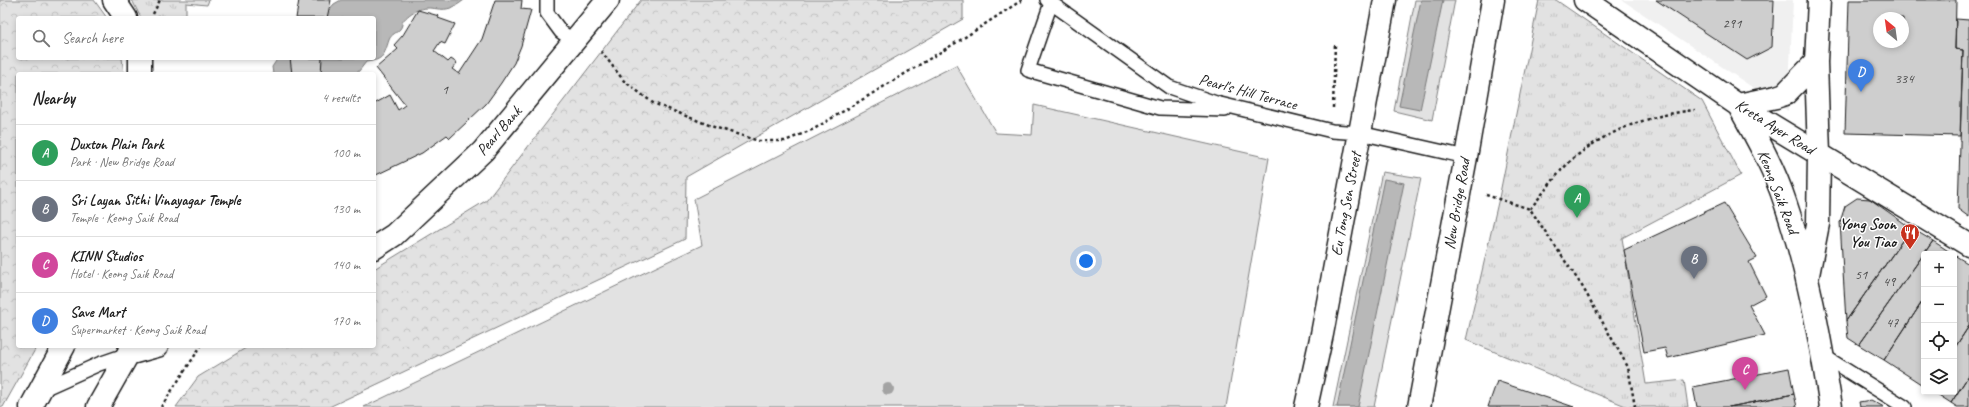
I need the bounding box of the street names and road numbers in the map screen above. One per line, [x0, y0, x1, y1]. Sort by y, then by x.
street label: Pearl's Hill Terrace [1197, 69, 1301, 115]
street label: Kreta Ayer Road [1732, 95, 1821, 161]
street label: Pearl Bank [472, 101, 527, 160]
street label: Keong Saik Road [1753, 147, 1804, 239]
street label: Eu Tong Sen Street [1326, 148, 1366, 257]
street label: New Bridge Road [1439, 154, 1475, 251]

